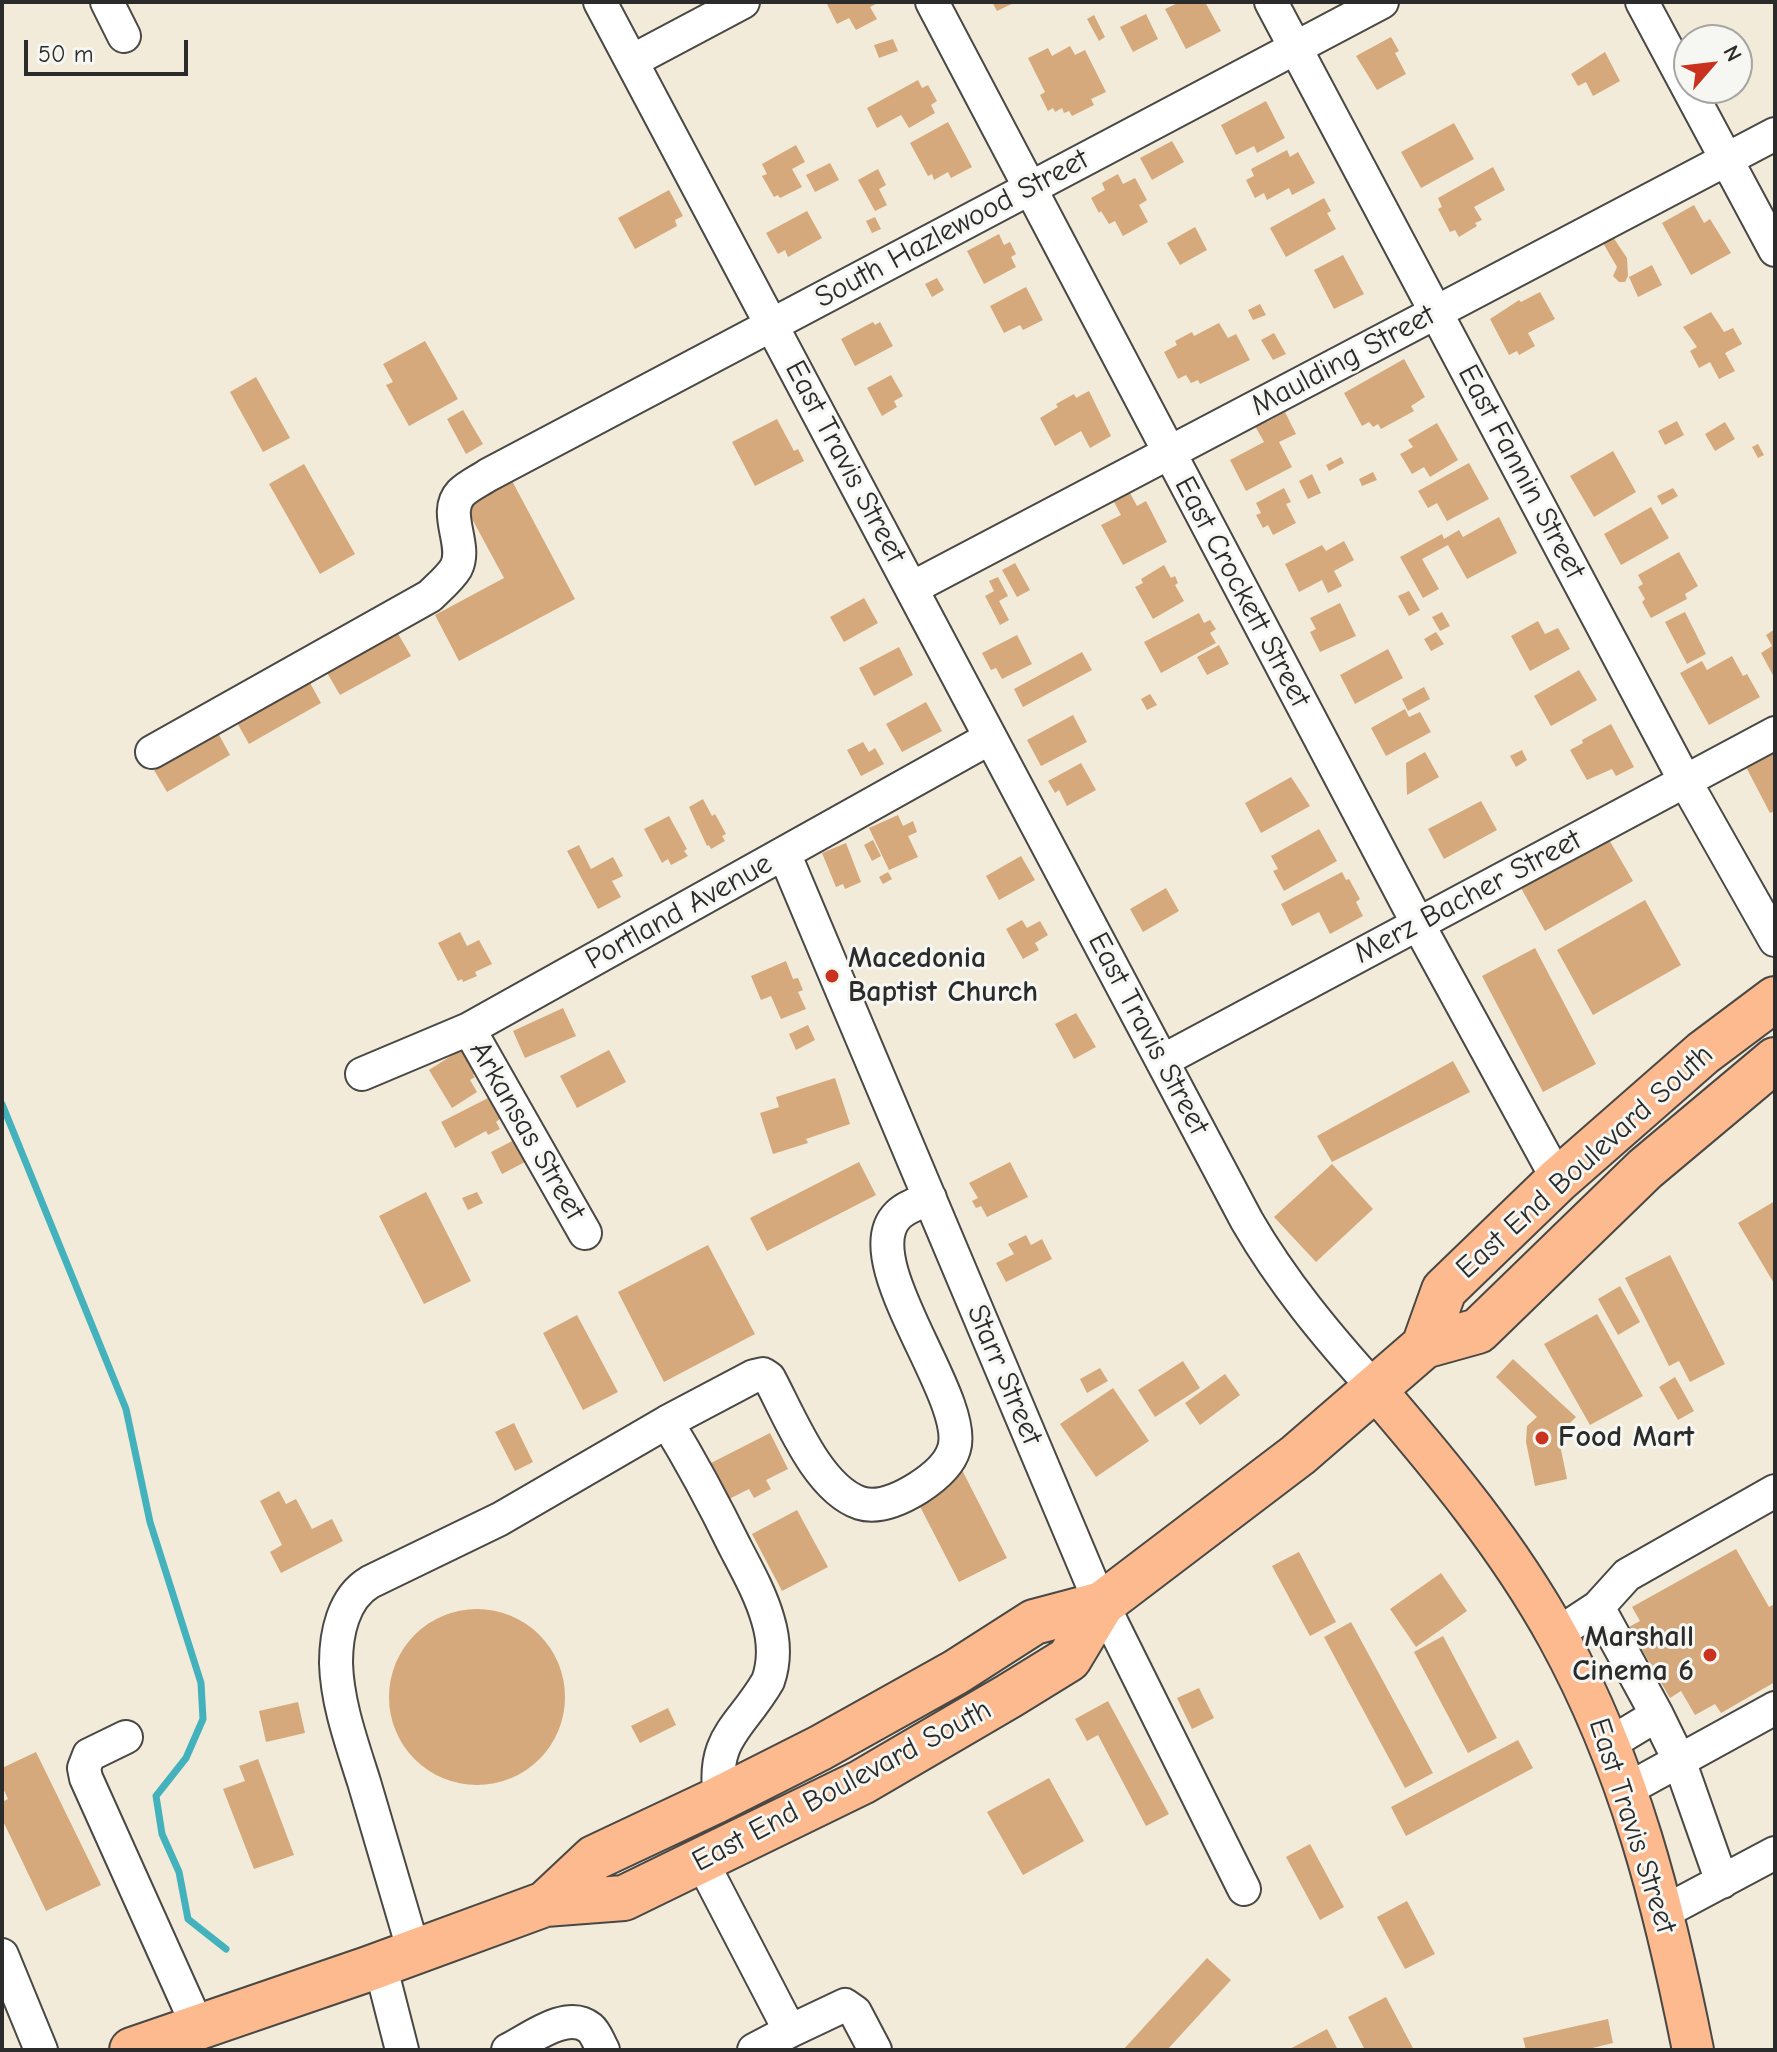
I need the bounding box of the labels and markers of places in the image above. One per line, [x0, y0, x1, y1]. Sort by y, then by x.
place label: Macedonia Baptist Church [848, 941, 1038, 1012]
marker: Macedonia Baptist Church [823, 967, 841, 985]
place label: Food Mart [1558, 1420, 1694, 1456]
marker: Food Mart [1533, 1429, 1551, 1447]
place label: Marshall Cinema 6 [1572, 1620, 1694, 1690]
marker: Marshall Cinema 6 [1701, 1646, 1719, 1664]

